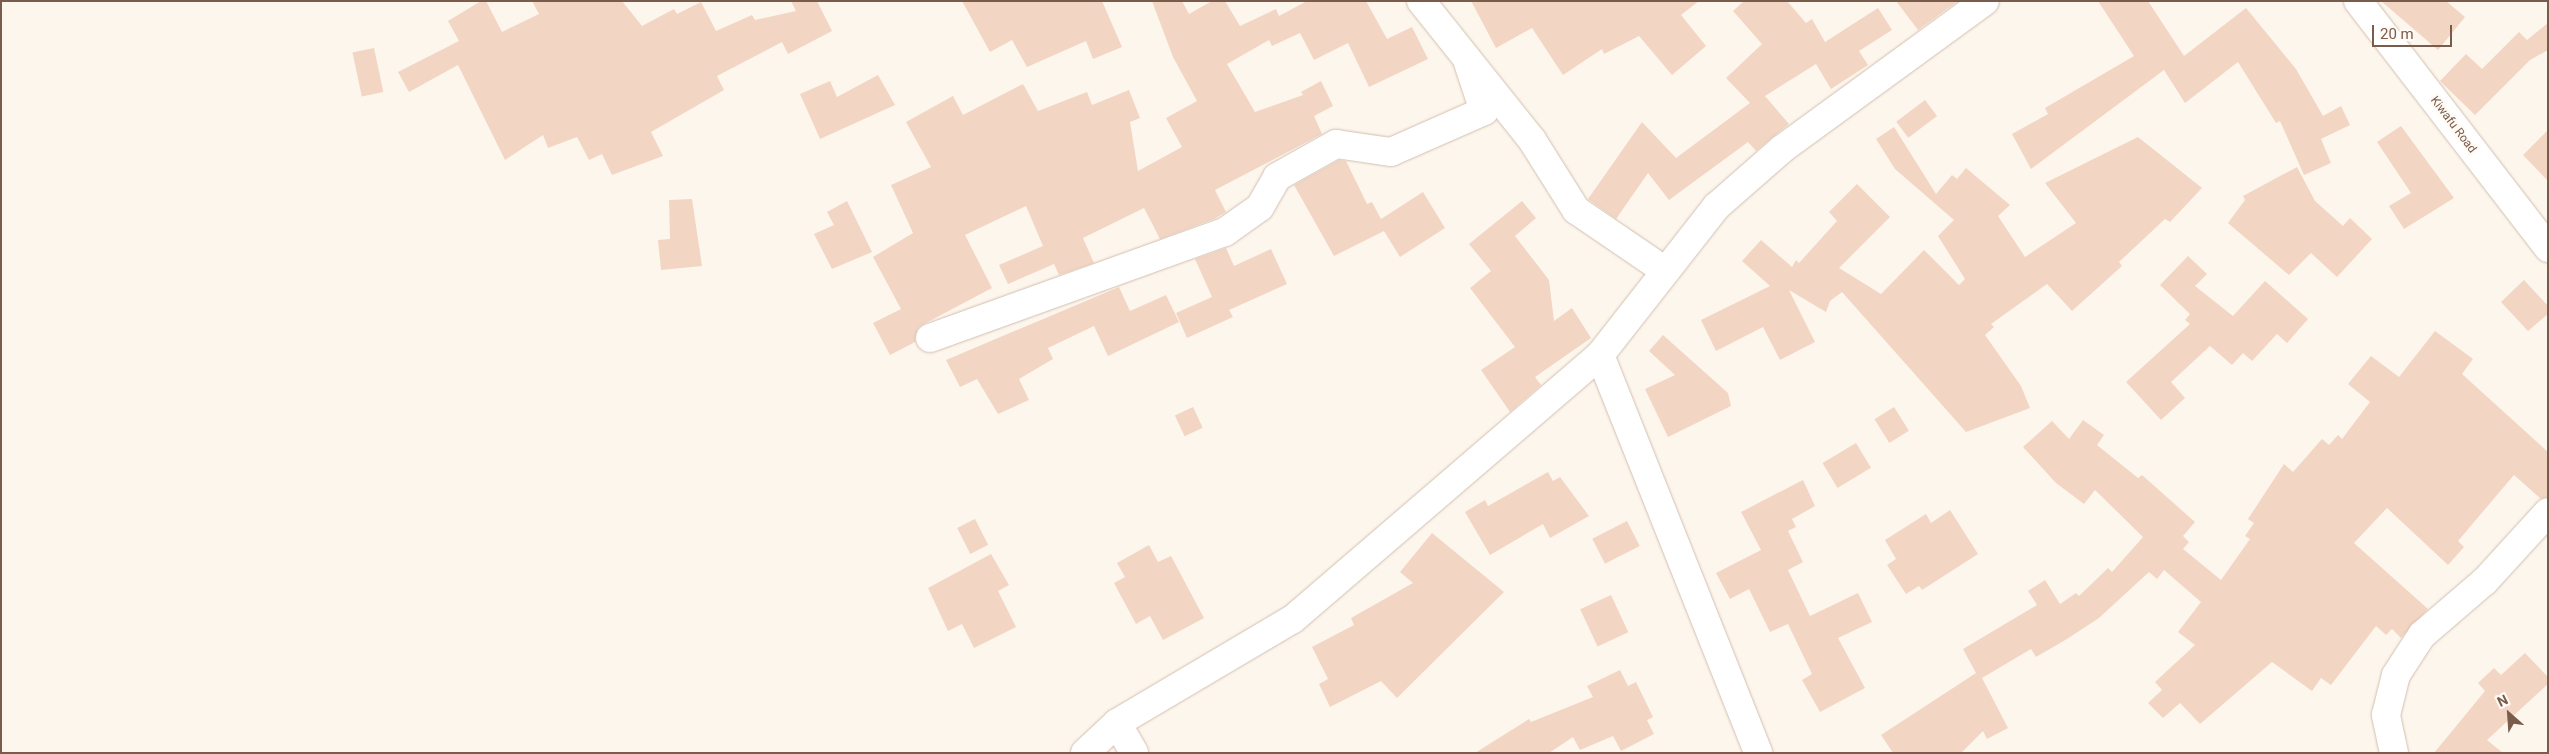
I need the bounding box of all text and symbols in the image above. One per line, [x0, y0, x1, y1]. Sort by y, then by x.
scale bar [2374, 15, 2454, 47]
text: 20 m [2380, 25, 2414, 43]
street label: Kiwafu Road [2427, 94, 2479, 156]
north arrow [2484, 689, 2534, 739]
text: N [2494, 691, 2510, 710]

